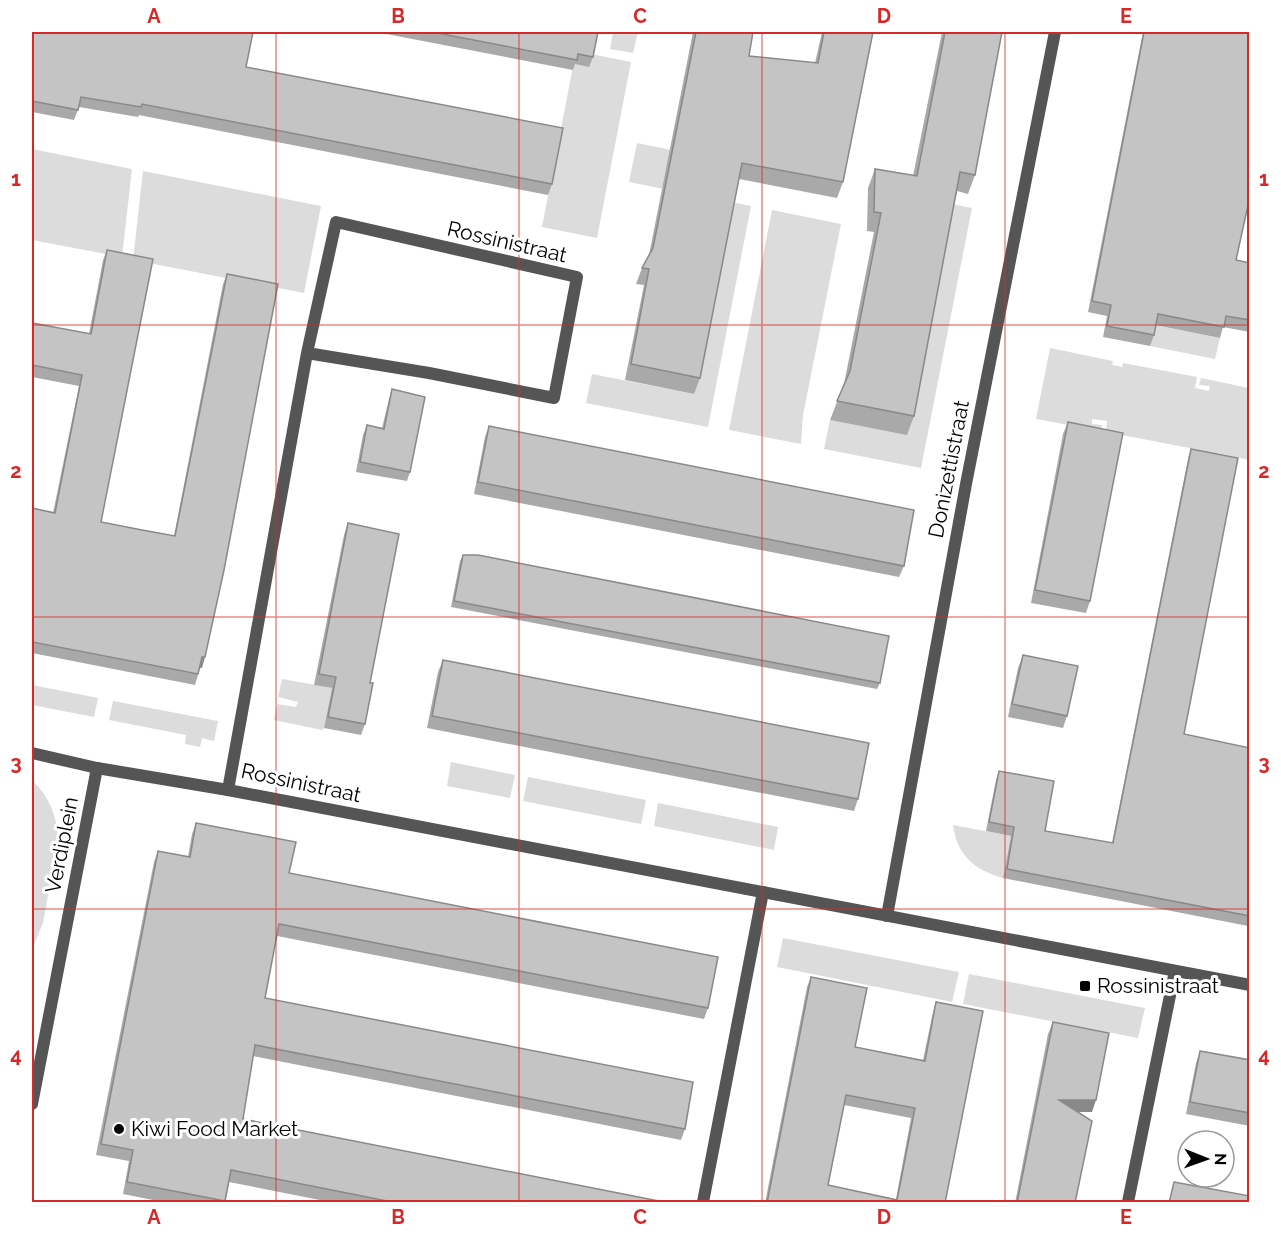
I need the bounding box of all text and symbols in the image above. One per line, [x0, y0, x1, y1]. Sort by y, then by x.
text: A [147, 4, 161, 28]
text: B [391, 4, 405, 28]
text: C [633, 4, 647, 28]
text: D [877, 4, 891, 28]
text: E [1120, 4, 1132, 28]
text: 1 [11, 167, 21, 191]
text: 1 [1259, 167, 1269, 191]
street label: Rossinistraat [445, 216, 569, 267]
street label: Donizettistraat [923, 398, 974, 540]
text: 2 [10, 459, 22, 483]
text: 2 [1258, 459, 1270, 483]
text: 3 [10, 751, 22, 775]
text: 3 [1258, 751, 1270, 775]
street label: Rossinistraat [239, 758, 363, 807]
street label: Verdiplein [40, 795, 83, 895]
place label: Rossinistraat [1097, 973, 1219, 998]
marker: Rossinistraat [1078, 979, 1092, 993]
text: 4 [10, 1043, 22, 1067]
text: 4 [1258, 1043, 1270, 1067]
place label: Kiwi Food Market [131, 1116, 298, 1141]
marker: Kiwi Food Market [112, 1122, 126, 1136]
north arrow [1176, 1129, 1236, 1189]
text: N [1211, 1153, 1230, 1166]
text: A [147, 1205, 161, 1229]
text: B [391, 1205, 405, 1229]
text: C [633, 1205, 647, 1229]
text: D [877, 1205, 891, 1229]
text: E [1120, 1205, 1132, 1229]

